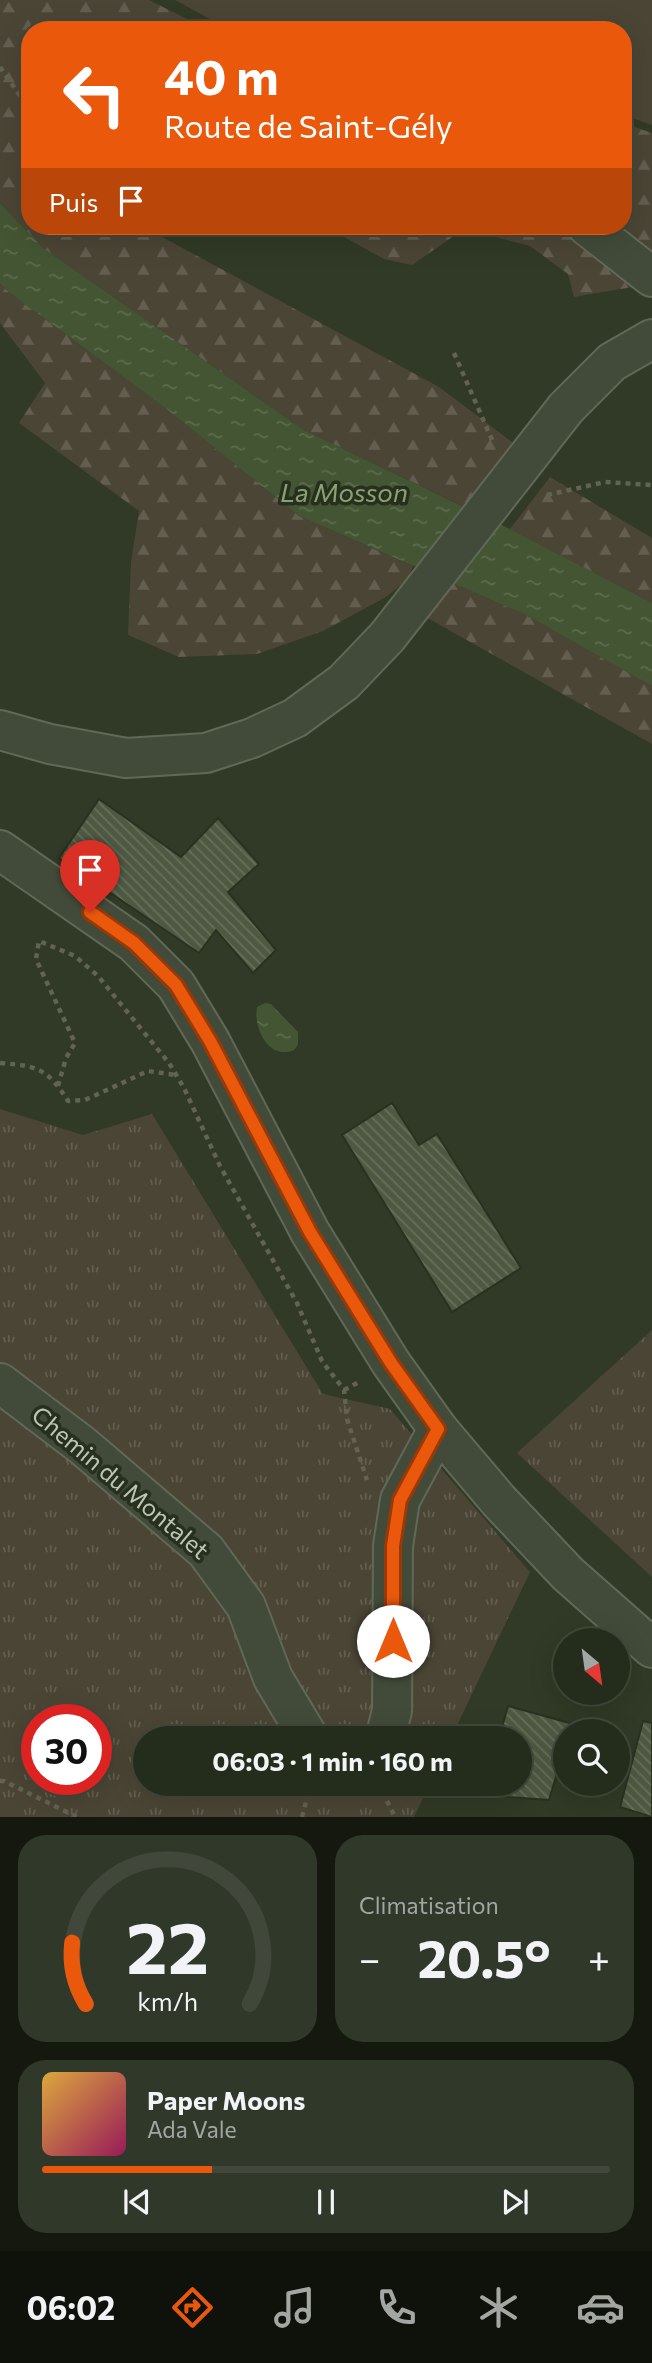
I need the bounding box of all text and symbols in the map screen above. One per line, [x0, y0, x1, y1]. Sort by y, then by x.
text: 40 m [164, 45, 279, 105]
icon: left [49, 49, 140, 140]
text: Route de Saint-Gély [164, 105, 453, 145]
icon: arrive [112, 182, 150, 220]
text: Puis [49, 186, 98, 217]
water label: La Mosson [280, 476, 408, 507]
pin [60, 840, 120, 912]
icon: arrive [71, 851, 109, 889]
street label: Chemin du Montalet [27, 1399, 215, 1564]
position arrow [356, 1604, 430, 1678]
north arrow [553, 1628, 630, 1704]
map controls [553, 1628, 630, 1796]
speed limit sign: 30 [21, 1704, 112, 1795]
button: search [553, 1719, 630, 1796]
text: 06:03 · 1 min · 160 m [212, 1745, 453, 1776]
text: Climatisation [359, 1891, 499, 1919]
text: 22 [126, 1901, 209, 1990]
text: 20.5° [417, 1925, 551, 1989]
text: − [359, 1934, 381, 1981]
text: + [588, 1934, 610, 1981]
text: km/h [137, 1986, 198, 2016]
text: Paper Moons [147, 2084, 305, 2115]
text: Ada Vale [147, 2115, 237, 2143]
icon: previous [118, 2183, 156, 2221]
icon: pause [307, 2183, 345, 2221]
icon: next [496, 2183, 534, 2221]
icon: directions [168, 2283, 217, 2332]
icon: music [270, 2283, 319, 2332]
icon: phone [372, 2283, 421, 2332]
icon: climate [474, 2283, 523, 2332]
icon: car [576, 2283, 625, 2332]
text: 06:02 [27, 2287, 115, 2327]

